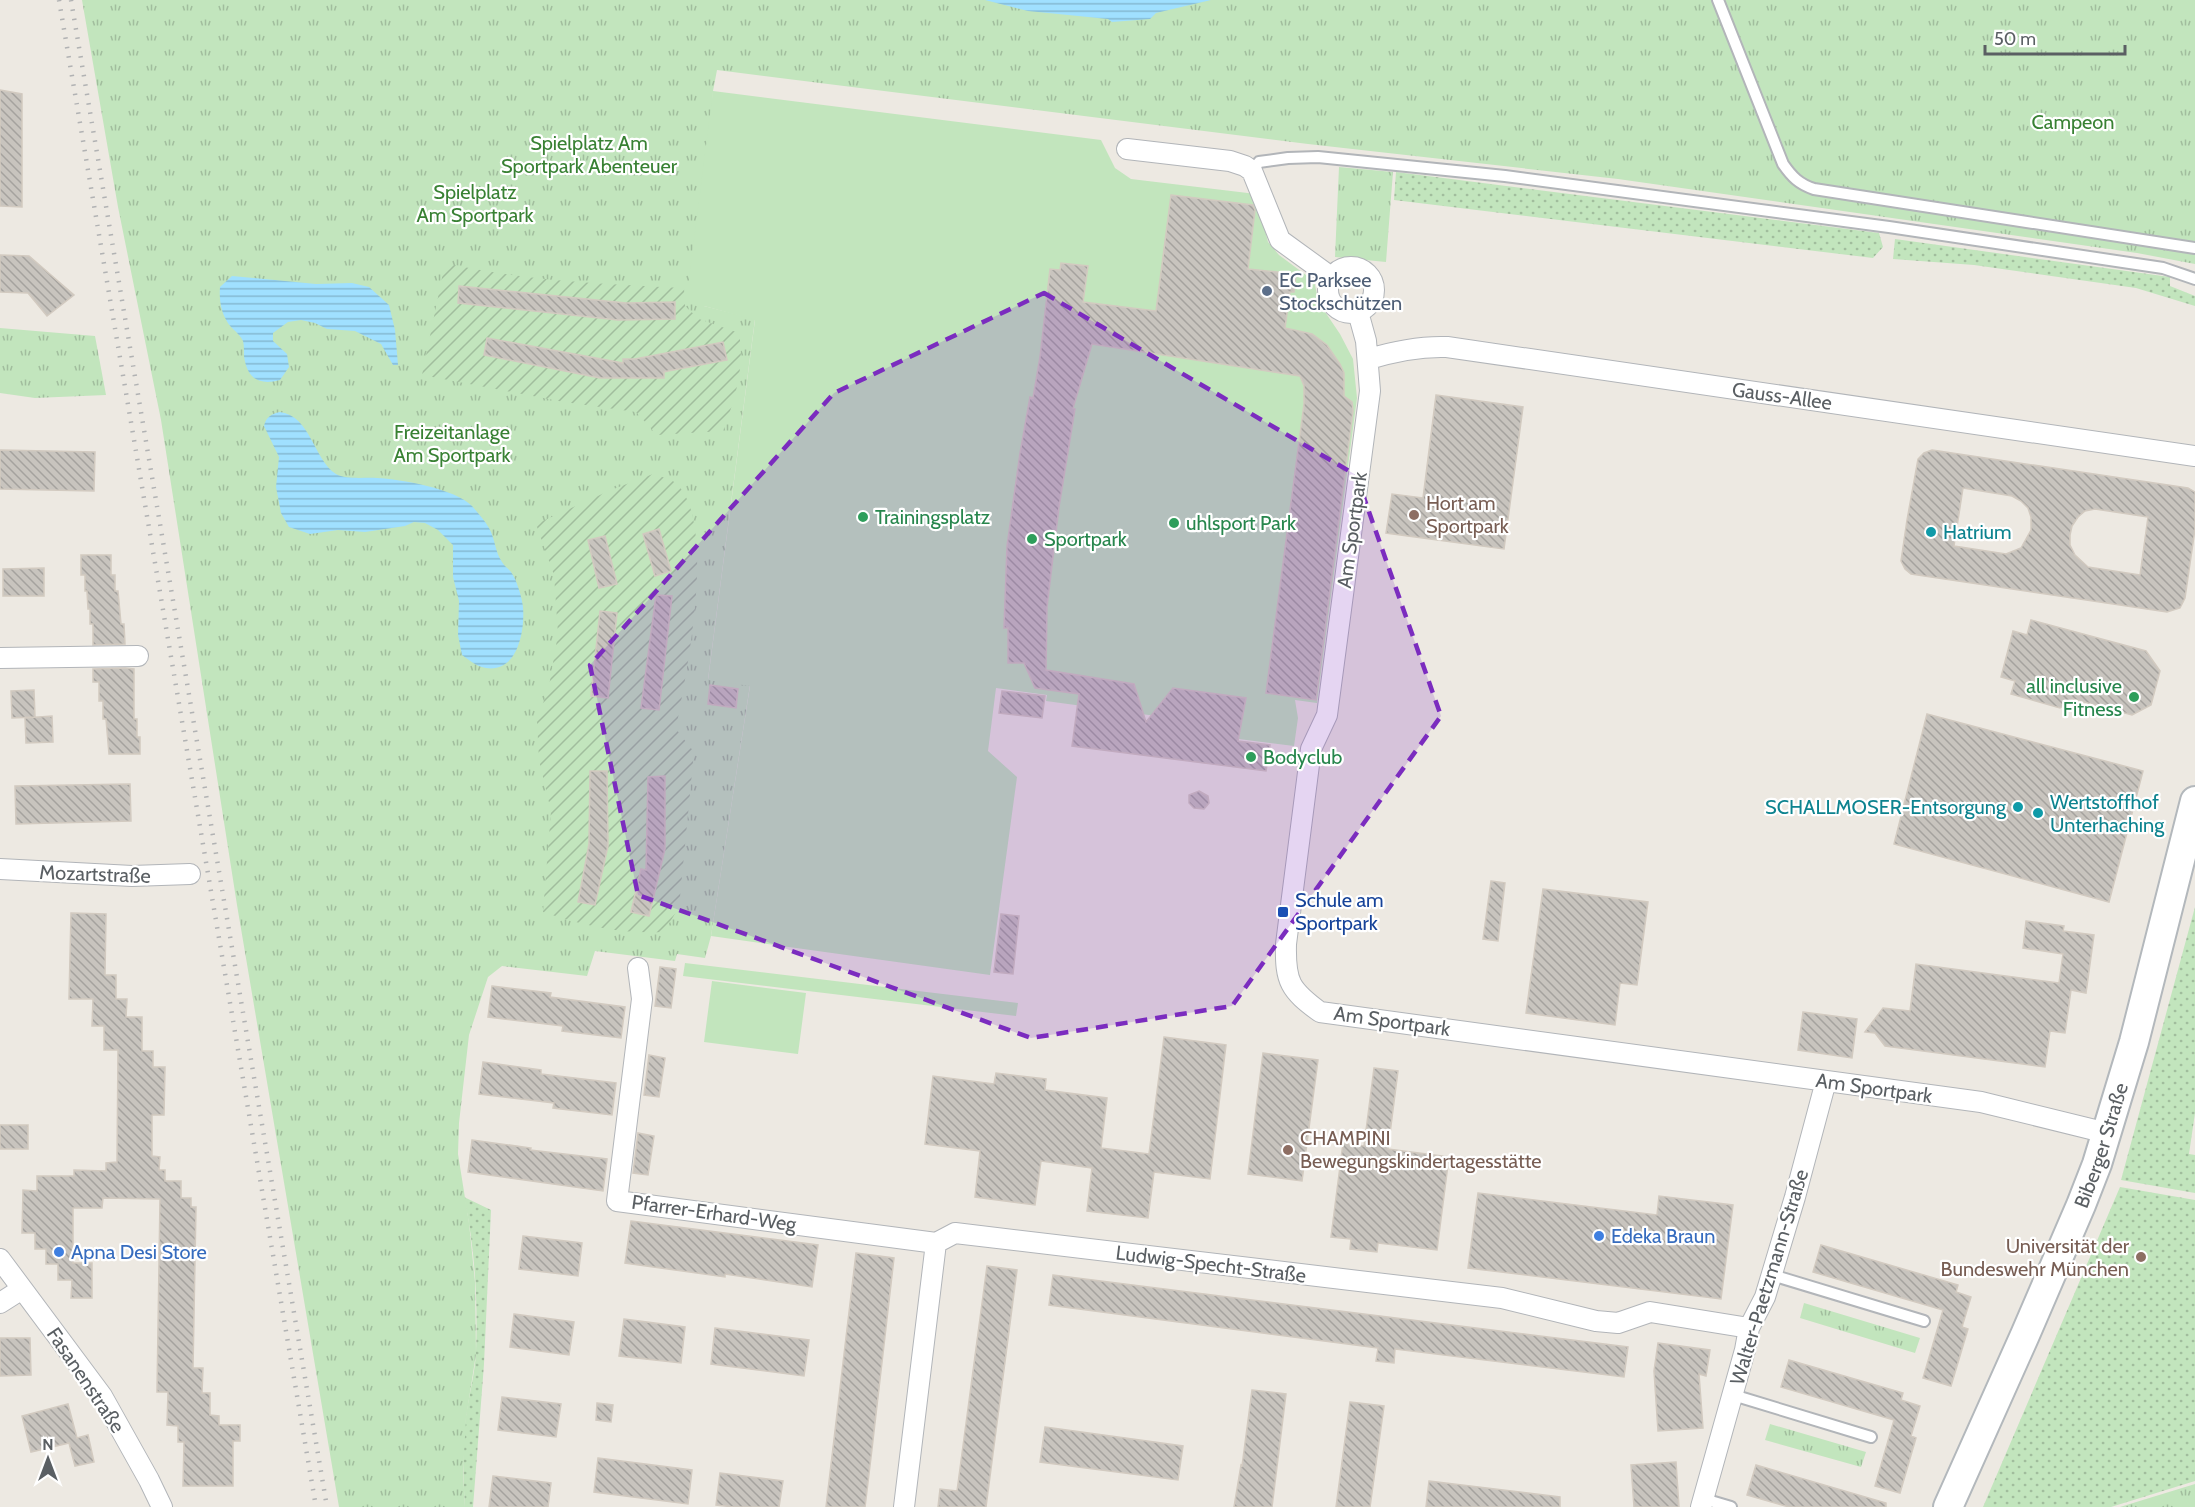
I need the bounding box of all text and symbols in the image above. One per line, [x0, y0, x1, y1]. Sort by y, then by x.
scale bar [1985, 18, 2124, 56]
text: 50 m [1994, 28, 2036, 50]
park label: Campeon [2031, 110, 2115, 134]
park label: Spielplatz Am Sportpark Abenteuer [501, 131, 678, 178]
park label: Spielplatz Am Sportpark [416, 180, 534, 227]
place label: EC Parksee Stockschützen [1279, 268, 1402, 315]
marker: EC Parksee Stockschützen [1260, 284, 1274, 298]
street label: Gauss-Allee [1731, 377, 1833, 415]
park label: Freizeitanlage Am Sportpark [393, 420, 511, 467]
street label: Am Sportpark [1332, 470, 1372, 590]
place label: Hort am Sportpark [1426, 491, 1509, 538]
place label: Trainingsplatz [875, 505, 990, 529]
marker: Hort am Sportpark [1407, 508, 1421, 522]
marker: Trainingsplatz [856, 510, 870, 524]
place label: uhlsport Park [1186, 511, 1296, 535]
marker: uhlsport Park [1167, 516, 1181, 530]
place label: Hatrium [1943, 520, 2012, 544]
marker: Hatrium [1924, 525, 1938, 539]
place label: Sportpark [1044, 527, 1127, 551]
marker: Sportpark [1025, 532, 1039, 546]
place label: all inclusive Fitness [2026, 674, 2122, 721]
marker: all inclusive Fitness [2127, 690, 2141, 704]
place label: Bodyclub [1263, 745, 1342, 769]
marker: Bodyclub [1244, 750, 1258, 764]
place label: Wertstoffhof Unterhaching [2050, 790, 2165, 837]
place label: SCHALLMOSER-Entsorgung [1765, 795, 2007, 819]
marker: SCHALLMOSER-Entsorgung [2011, 800, 2025, 814]
marker: Wertstoffhof Unterhaching [2031, 806, 2045, 820]
street label: Mozartstraße [39, 860, 151, 888]
place label: Schule am Sportpark [1295, 888, 1384, 935]
marker: Schule am Sportpark [1276, 905, 1290, 919]
street label: Am Sportpark [1332, 1001, 1452, 1041]
street label: Am Sportpark [1814, 1068, 1934, 1108]
street label: Biberger Straße [2069, 1080, 2133, 1211]
place label: CHAMPINI Bewegungskindertagesstätte [1300, 1126, 1542, 1173]
marker: CHAMPINI Bewegungskindertagesstätte [1281, 1143, 1295, 1157]
street label: Walter-Paetzmann-Straße [1725, 1166, 1813, 1388]
street label: Pfarrer-Erhard-Weg [630, 1190, 799, 1237]
place label: Edeka Braun [1611, 1224, 1715, 1248]
marker: Edeka Braun [1592, 1229, 1606, 1243]
place label: Universität der Bundeswehr München [1941, 1234, 2130, 1281]
place label: Apna Desi Store [71, 1240, 207, 1264]
street label: Ludwig-Specht-Straße [1114, 1240, 1308, 1288]
marker: Apna Desi Store [52, 1245, 66, 1259]
marker: Universität der Bundeswehr München [2134, 1250, 2148, 1264]
street label: Fasanenstraße [42, 1323, 130, 1437]
north arrow [18, 1429, 78, 1489]
text: N [42, 1435, 54, 1454]

